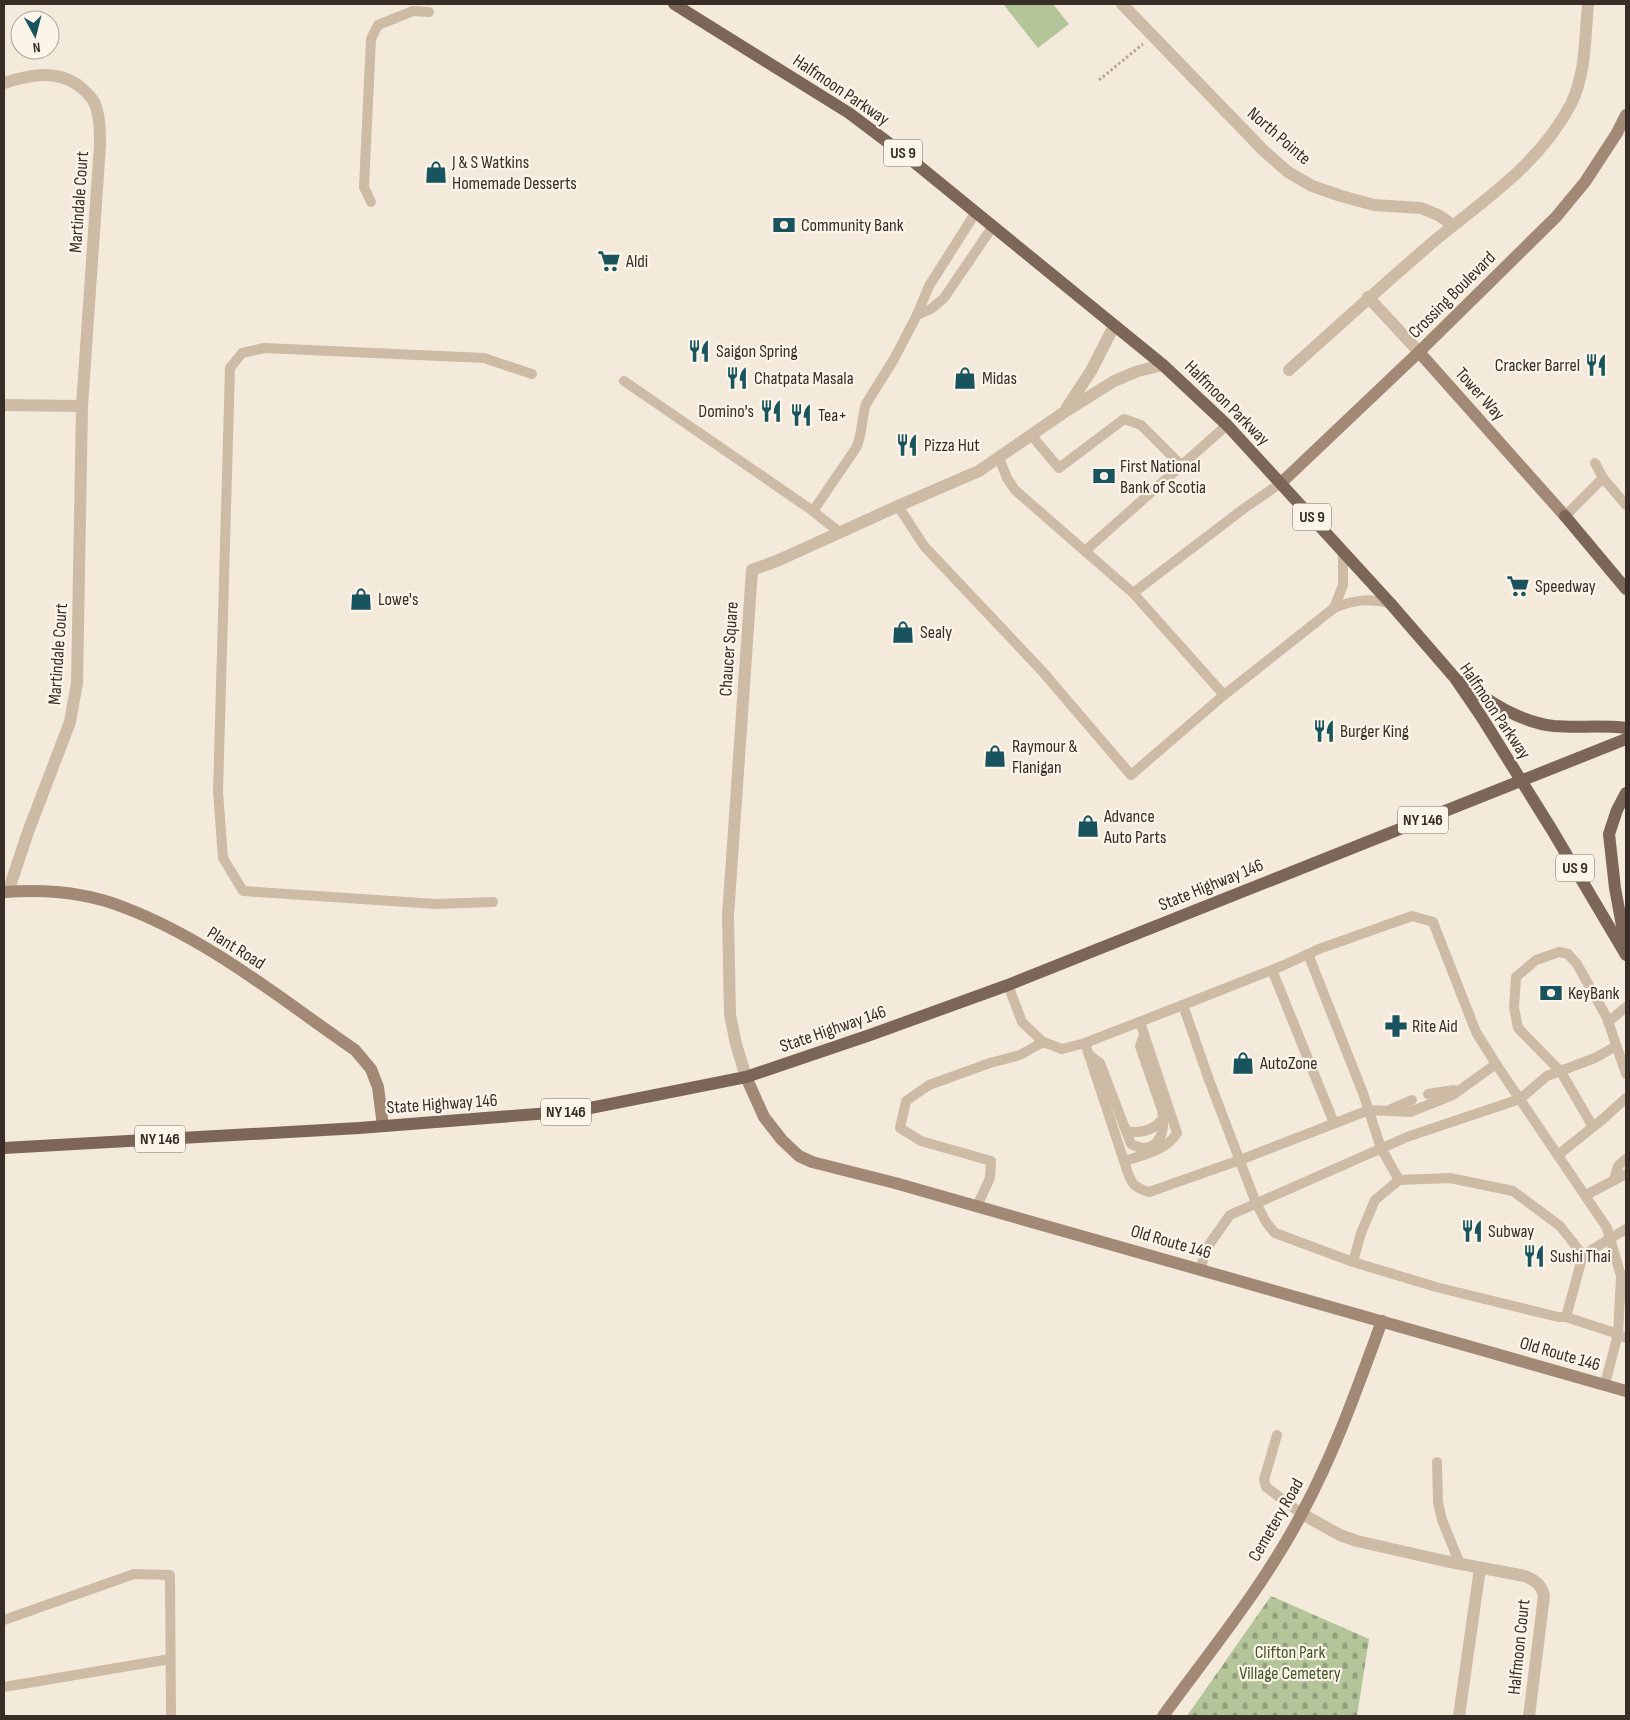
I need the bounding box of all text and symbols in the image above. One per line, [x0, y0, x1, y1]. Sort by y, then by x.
north arrow [10, 10, 60, 60]
text: N [32, 39, 41, 56]
street label: Halfmoon Parkway [789, 50, 893, 130]
street label: North Pointe [1243, 103, 1315, 169]
road number: US 9 [884, 140, 922, 167]
street label: Martindale Court [65, 150, 93, 254]
place label: J & S Watkins Homemade Desserts [451, 152, 577, 194]
shop icon: J & S Watkins Homemade Desserts [423, 159, 449, 185]
bank icon: Community Bank [771, 212, 797, 238]
place label: Community Bank [801, 215, 904, 236]
street label: Crossing Boulevard [1404, 247, 1500, 343]
supermarket icon: Aldi [596, 248, 622, 274]
place label: Aldi [625, 251, 648, 272]
restaurant icon: Saigon Spring [686, 338, 712, 364]
place label: Saigon Spring [716, 341, 798, 362]
restaurant icon: Cracker Barrel [1583, 352, 1609, 378]
place label: Cracker Barrel [1495, 355, 1580, 376]
street label: Halfmoon Parkway [1180, 356, 1274, 450]
street label: Tower Way [1451, 363, 1509, 425]
restaurant icon: Chatpata Masala [724, 365, 750, 391]
shop icon: Midas [952, 365, 978, 391]
place label: Chatpata Masala [754, 368, 854, 389]
place label: Midas [982, 368, 1017, 389]
restaurant icon: Domino's [758, 398, 784, 424]
place label: Domino's [698, 401, 754, 422]
restaurant icon: Tea+ [788, 402, 814, 428]
place label: Tea+ [818, 405, 847, 426]
restaurant icon: Pizza Hut [894, 432, 920, 458]
place label: Pizza Hut [924, 435, 980, 456]
place label: First National Bank of Scotia [1120, 456, 1206, 498]
bank icon: First National Bank of Scotia [1091, 463, 1117, 489]
road number: US 9 [1293, 504, 1331, 530]
supermarket icon: Speedway [1505, 573, 1531, 599]
place label: Speedway [1535, 576, 1596, 597]
shop icon: Lowe's [348, 586, 374, 612]
place label: Lowe's [378, 589, 418, 610]
street label: Chaucer Square [715, 601, 743, 697]
street label: Martindale Court [44, 602, 72, 706]
shop icon: Sealy [890, 619, 916, 645]
place label: Sealy [920, 622, 952, 643]
street label: Halfmoon Parkway [1455, 659, 1535, 763]
restaurant icon: Burger King [1311, 718, 1337, 744]
place label: Burger King [1340, 721, 1409, 742]
place label: Raymour & Flanigan [1012, 736, 1078, 778]
shop icon: Raymour & Flanigan [982, 743, 1008, 769]
place label: Advance Auto Parts [1103, 806, 1166, 848]
road number: NY 146 [1398, 806, 1448, 834]
shop icon: Advance Auto Parts [1075, 813, 1101, 839]
street label: State Highway 146 [1156, 854, 1267, 916]
road number: US 9 [1556, 854, 1594, 881]
street label: Plant Road [203, 922, 269, 974]
bank icon: KeyBank [1538, 980, 1564, 1006]
place label: KeyBank [1568, 983, 1620, 1004]
street label: State Highway 146 [777, 1001, 889, 1057]
pharmacy icon: Rite Aid [1383, 1013, 1409, 1039]
place label: Rite Aid [1412, 1016, 1458, 1037]
shop icon: AutoZone [1230, 1050, 1256, 1076]
place label: AutoZone [1259, 1053, 1318, 1074]
street label: State Highway 146 [386, 1090, 498, 1118]
road number: NY 146 [541, 1098, 591, 1126]
road number: NY 146 [135, 1126, 185, 1152]
restaurant icon: Subway [1459, 1218, 1485, 1244]
street label: Old Route 146 [1128, 1220, 1214, 1264]
place label: Subway [1488, 1221, 1534, 1242]
restaurant icon: Sushi Thai [1521, 1243, 1547, 1269]
place label: Sushi Thai [1550, 1246, 1611, 1267]
street label: Old Route 146 [1517, 1332, 1603, 1376]
street label: Cemetery Road [1244, 1475, 1308, 1565]
street label: Halfmoon Court [1504, 1598, 1535, 1696]
park label: Clifton Park Village Cemetery [1239, 1642, 1341, 1684]

